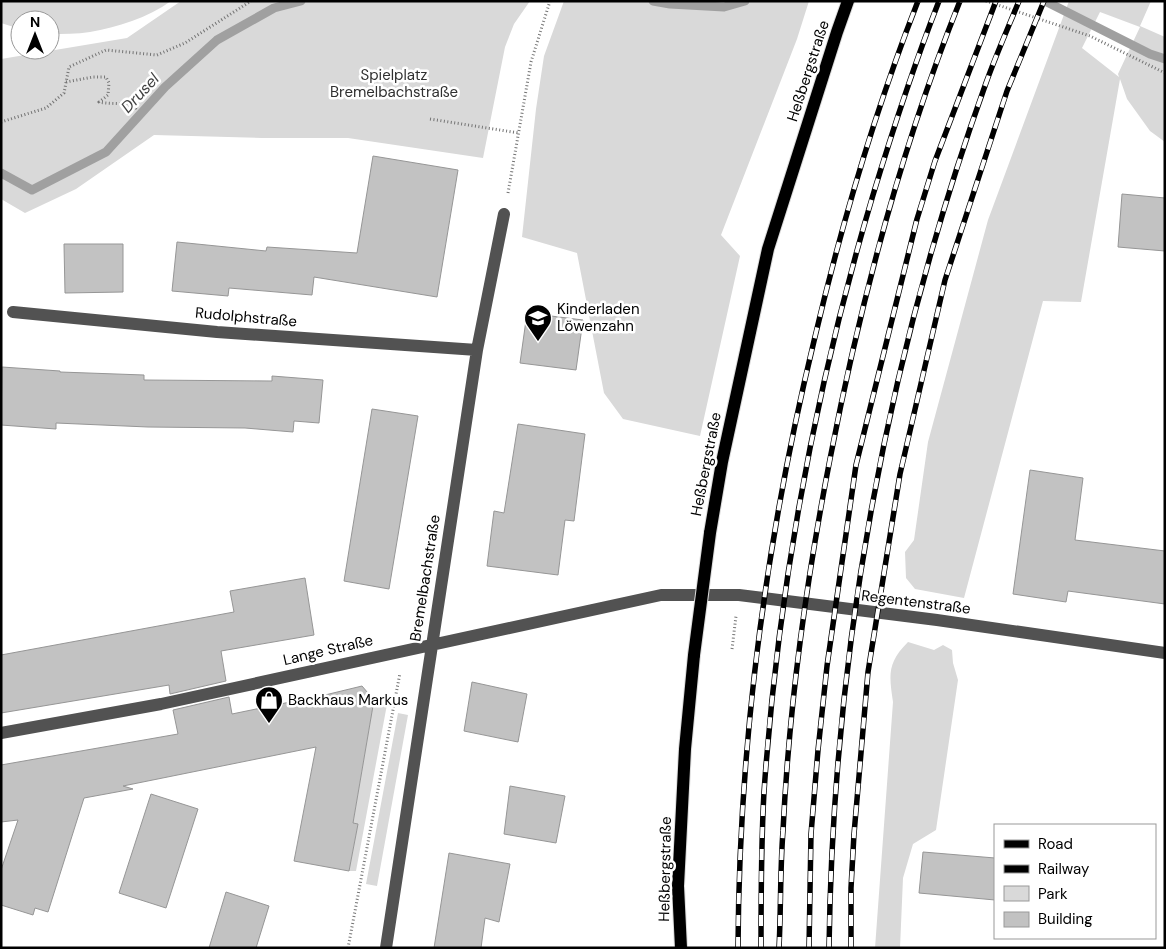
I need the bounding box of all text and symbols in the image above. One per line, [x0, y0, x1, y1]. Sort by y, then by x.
north arrow [10, 10, 60, 60]
text: N [30, 13, 40, 31]
street label: Heßbergstraße [782, 18, 834, 124]
park label: Spielplatz Bremelbachstraße [330, 65, 458, 102]
water label: Drusel [116, 68, 164, 117]
place label: Kinderladen Löwenzahn [557, 299, 640, 336]
street label: Rudolphstraße [194, 303, 298, 331]
school or university icon: Kinderladen Löwenzahn [523, 303, 553, 342]
street label: Heßbergstraße [686, 410, 726, 518]
street label: Bremelbachstraße [405, 513, 445, 643]
street label: Regentenstraße [860, 585, 972, 619]
street label: Lange Straße [281, 630, 375, 670]
shop icon: Backhaus Markus [254, 685, 284, 724]
place label: Backhaus Markus [288, 690, 408, 710]
street label: Heßbergstraße [654, 816, 676, 922]
legend [994, 824, 1156, 939]
text: Road [1038, 834, 1073, 854]
text: Railway [1038, 859, 1090, 879]
text: Park [1038, 884, 1068, 904]
text: Building [1038, 909, 1093, 929]

